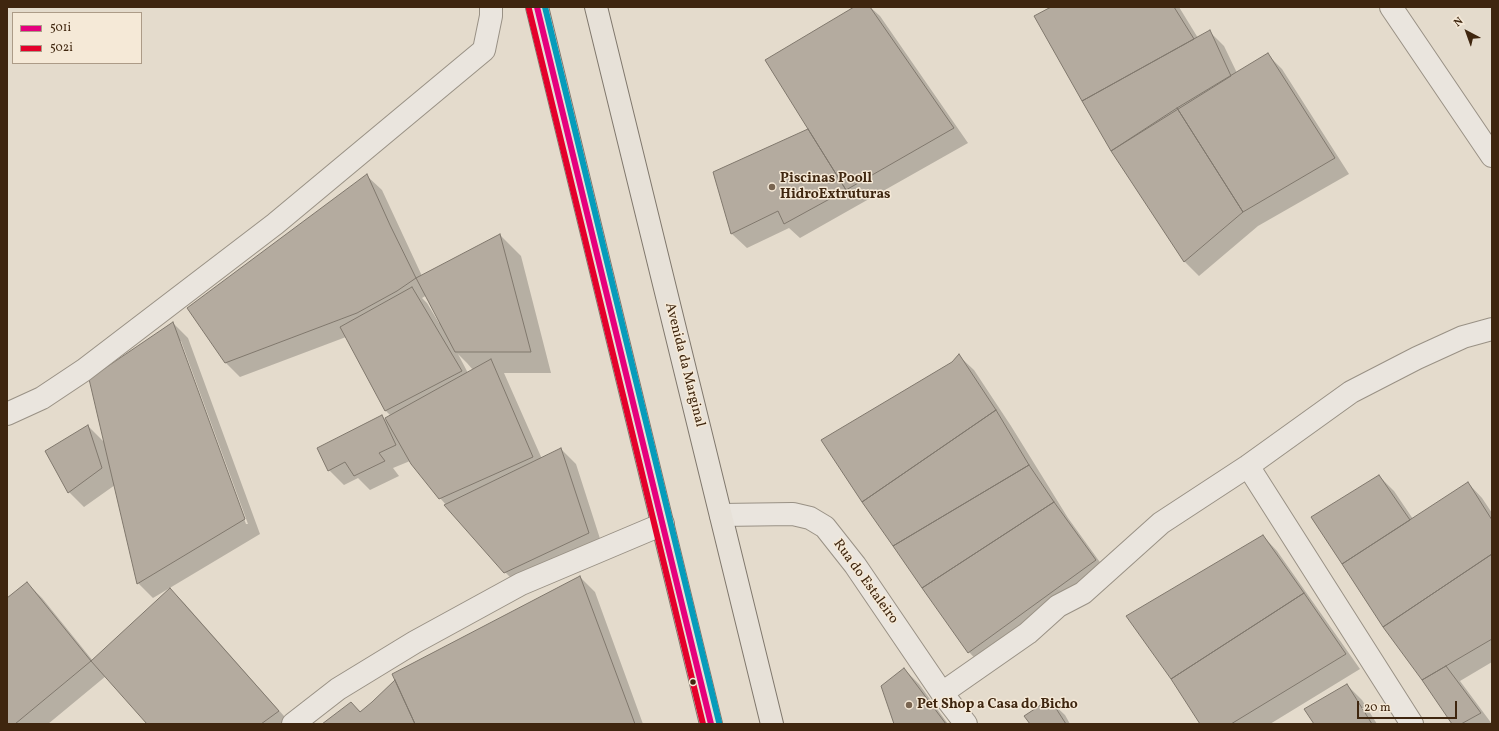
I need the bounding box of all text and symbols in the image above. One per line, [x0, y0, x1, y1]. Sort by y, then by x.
legend [12, 12, 142, 64]
north arrow [1447, 12, 1487, 52]
text: N [1451, 14, 1467, 31]
text: 501i [50, 20, 71, 36]
text: 502i [50, 40, 73, 56]
place label: Piscinas Pooll HidroExtruturas [780, 171, 891, 204]
marker: Piscinas Pooll HidroExtruturas [767, 182, 777, 192]
street label: Avenida da Marginal [660, 301, 708, 429]
street label: Rua do Estaleiro [829, 537, 901, 627]
unlabelled marker [688, 677, 698, 687]
scale bar [1359, 693, 1459, 719]
place label: Pet Shop a Casa do Bicho [917, 697, 1078, 713]
marker: Pet Shop a Casa do Bicho [904, 700, 914, 710]
text: 20 m [1364, 700, 1391, 716]

